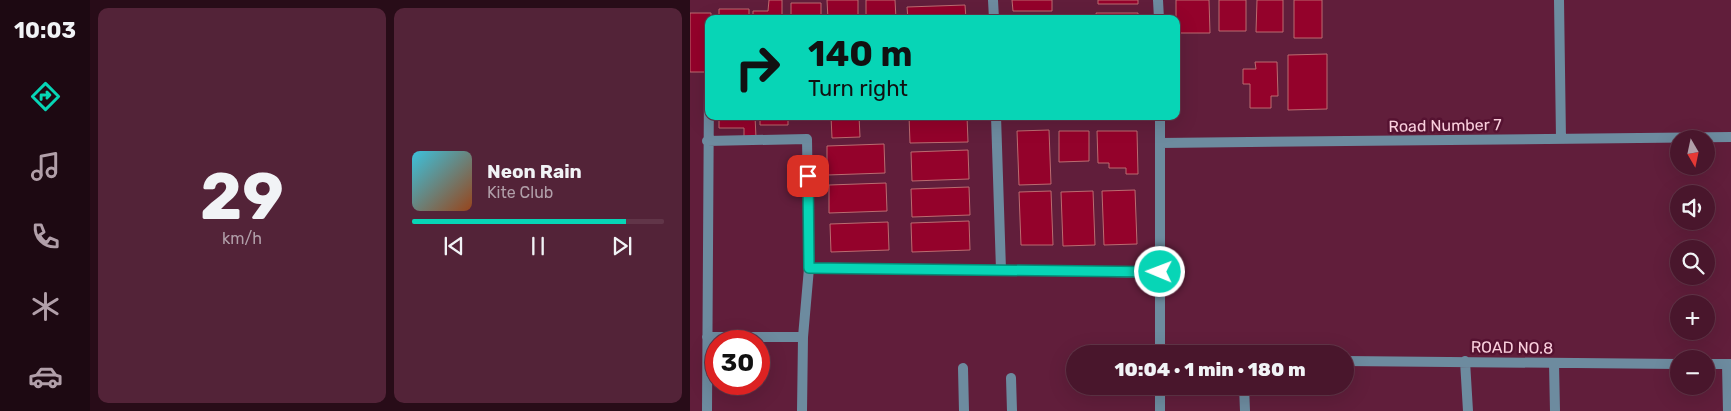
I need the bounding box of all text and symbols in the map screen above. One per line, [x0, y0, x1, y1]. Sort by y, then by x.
text: 10:03 [14, 17, 76, 44]
text: 140 m [808, 33, 913, 75]
icon: right [725, 35, 790, 100]
text: Turn right [808, 75, 908, 102]
icon: directions [28, 79, 63, 114]
street label: Road Number 7 [1388, 115, 1502, 136]
north arrow [1670, 130, 1715, 175]
map controls [1670, 130, 1715, 395]
icon: music [28, 149, 63, 184]
pin [787, 155, 829, 197]
text: 29 [200, 158, 284, 235]
text: Neon Rain [487, 160, 582, 183]
icon: arrive [794, 162, 822, 190]
text: Kite Club [487, 183, 553, 202]
button: sound [1670, 185, 1715, 230]
icon: phone [28, 219, 63, 254]
text: km/h [222, 229, 262, 248]
icon: previous [440, 232, 468, 260]
icon: pause [524, 232, 552, 260]
icon: next [608, 232, 636, 260]
button: search [1670, 240, 1715, 285]
position arrow [1133, 245, 1185, 297]
icon: climate [28, 289, 63, 324]
button: + [1670, 295, 1715, 340]
speed limit sign: 30 [705, 330, 770, 395]
street label: ROAD NO.8 [1471, 337, 1553, 358]
button: − [1670, 350, 1715, 395]
text: 10:04 · 1 min · 180 m [1114, 358, 1306, 381]
icon: car [28, 359, 63, 394]

